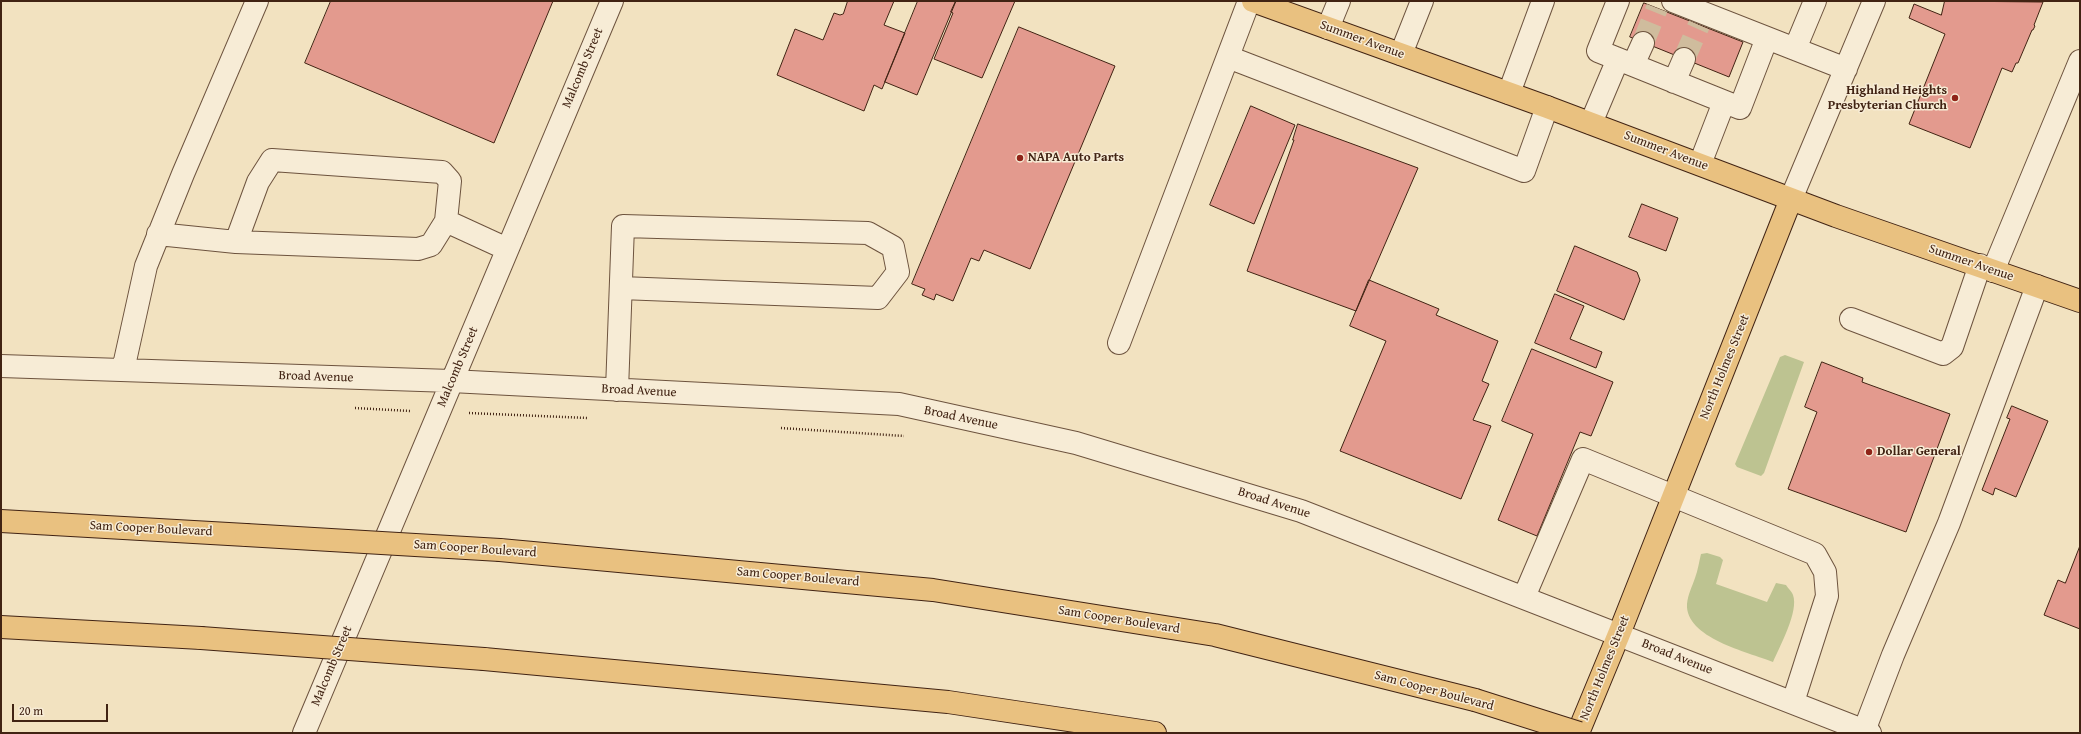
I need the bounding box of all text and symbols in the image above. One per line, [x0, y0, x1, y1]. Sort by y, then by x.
street label: Summer Avenue [1318, 17, 1406, 63]
street label: Malcomb Street [559, 25, 607, 111]
place label: Highland Heights Presbyterian Church [1828, 83, 1947, 114]
marker: Highland Heights Presbyterian Church [1950, 93, 1960, 103]
street label: Summer Avenue [1622, 128, 1710, 174]
place label: NAPA Auto Parts [1028, 150, 1124, 166]
marker: NAPA Auto Parts [1015, 153, 1025, 163]
street label: Summer Avenue [1926, 241, 2016, 285]
street label: North Holmes Street [1697, 312, 1753, 422]
street label: Malcomb Street [434, 324, 482, 410]
street label: Broad Avenue [278, 368, 354, 386]
street label: Broad Avenue [601, 381, 677, 401]
street label: Broad Avenue [923, 403, 999, 433]
place label: Dollar General [1877, 444, 1961, 460]
marker: Dollar General [1864, 447, 1874, 457]
street label: Broad Avenue [1236, 484, 1312, 522]
street label: Sam Cooper Boulevard [89, 518, 213, 540]
street label: Sam Cooper Boulevard [413, 537, 537, 561]
street label: Sam Cooper Boulevard [736, 564, 860, 590]
street label: Sam Cooper Boulevard [1057, 603, 1181, 637]
street label: North Holmes Street [1577, 613, 1633, 723]
street label: Malcomb Street [308, 623, 356, 709]
street label: Broad Avenue [1639, 636, 1715, 678]
street label: Sam Cooper Boulevard [1373, 668, 1495, 714]
scale bar [14, 696, 110, 722]
text: 20 m [19, 702, 43, 719]

